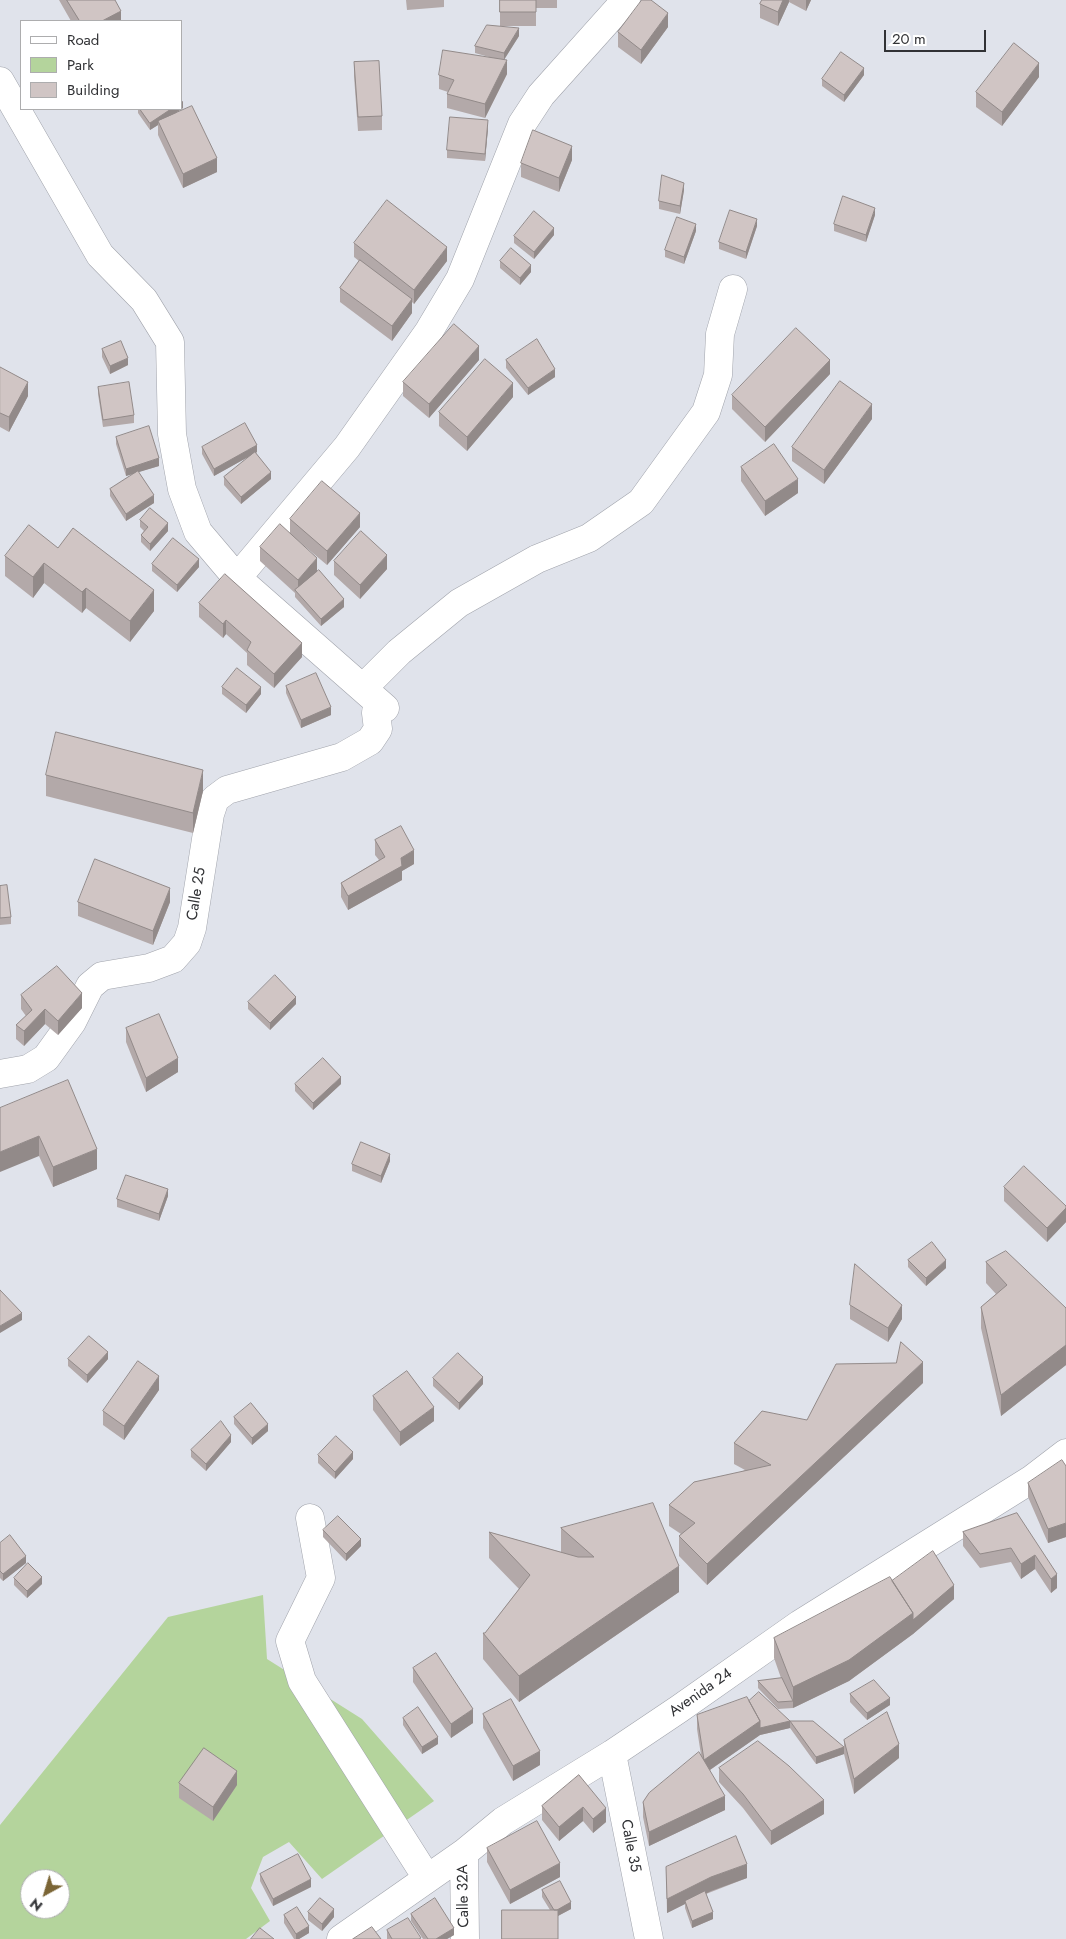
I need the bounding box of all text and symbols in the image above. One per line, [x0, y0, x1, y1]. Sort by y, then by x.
legend [20, 20, 182, 110]
scale bar [886, 20, 988, 52]
text: 20 m [892, 28, 926, 50]
text: Road [67, 29, 99, 51]
text: Park [67, 54, 94, 76]
text: Building [67, 79, 119, 101]
street label: Calle 25 [184, 866, 210, 922]
street label: Avenida 24 [666, 1665, 736, 1721]
street label: Calle 35 [616, 1818, 644, 1874]
street label: Calle 32A [454, 1864, 474, 1928]
north arrow [20, 1869, 70, 1919]
text: N [26, 1894, 47, 1916]

